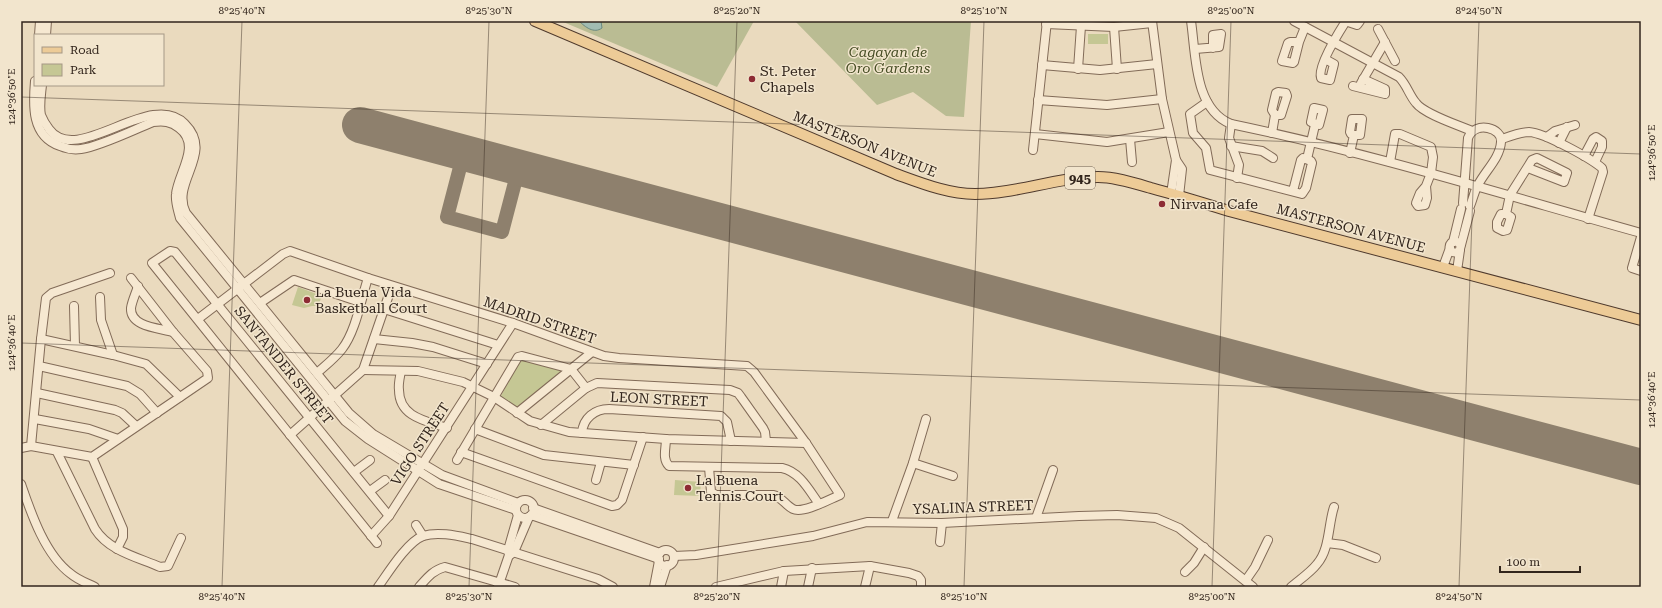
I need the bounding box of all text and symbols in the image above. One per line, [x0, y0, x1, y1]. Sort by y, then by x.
text: 8°25'40"N [218, 5, 266, 16]
text: 8°25'30"N [465, 5, 513, 16]
text: 8°25'20"N [713, 5, 761, 16]
text: 8°25'10"N [960, 5, 1008, 16]
text: 8°25'00"N [1207, 5, 1255, 16]
text: 8°24'50"N [1455, 5, 1503, 16]
legend [34, 34, 164, 86]
text: Road [70, 43, 100, 57]
park label: Cagayan de Oro Gardens [846, 44, 931, 76]
text: Park [70, 63, 97, 77]
place label: St. Peter Chapels [760, 63, 816, 95]
text: 124°36'50"E [6, 69, 17, 125]
marker: St. Peter Chapels [747, 74, 757, 84]
street label: MASTERSON AVENUE [791, 108, 939, 180]
text: 124°36'50"E [1646, 125, 1657, 181]
road number: 945 [1065, 167, 1095, 189]
place label: Nirvana Cafe [1170, 196, 1258, 212]
marker: Nirvana Cafe [1157, 199, 1167, 209]
street label: MASTERSON AVENUE [1275, 200, 1427, 256]
place label: La Buena Vida Basketball Court [315, 284, 427, 316]
street label: MADRID STREET [482, 293, 598, 347]
marker: La Buena Vida Basketball Court [302, 295, 312, 305]
street label: SANTANDER STREET [231, 303, 337, 427]
text: 124°36'40"E [6, 315, 17, 371]
text: 124°36'40"E [1646, 372, 1657, 428]
street label: LEON STREET [610, 388, 708, 410]
street label: VIGO STREET [387, 400, 453, 488]
place label: La Buena Tennis Court [696, 472, 784, 504]
marker: La Buena Tennis Court [683, 483, 693, 493]
street label: YSALINA STREET [912, 497, 1034, 517]
scale bar [1500, 548, 1580, 574]
text: 100 m [1506, 555, 1540, 569]
text: 8°25'40"N [198, 591, 246, 602]
text: 8°25'30"N [445, 591, 493, 602]
text: 8°25'20"N [693, 591, 741, 602]
text: 8°25'10"N [940, 591, 988, 602]
text: 8°25'00"N [1188, 591, 1236, 602]
text: 8°24'50"N [1435, 591, 1483, 602]

